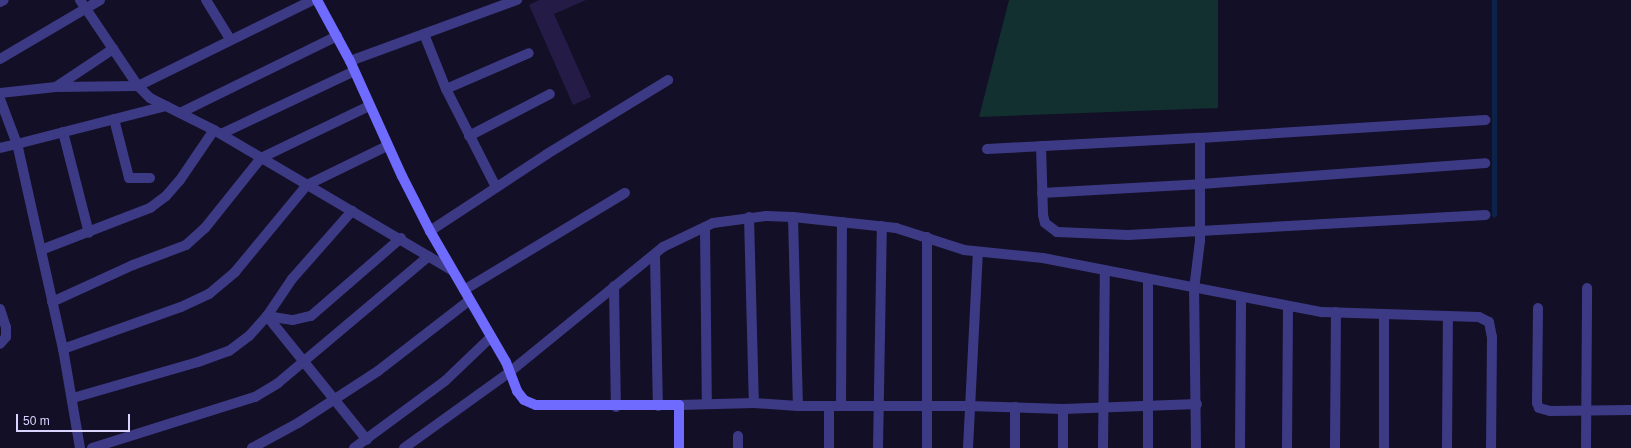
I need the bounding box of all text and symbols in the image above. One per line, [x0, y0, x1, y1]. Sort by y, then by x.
scale bar [18, 406, 132, 432]
text: 50 m [23, 414, 50, 428]

